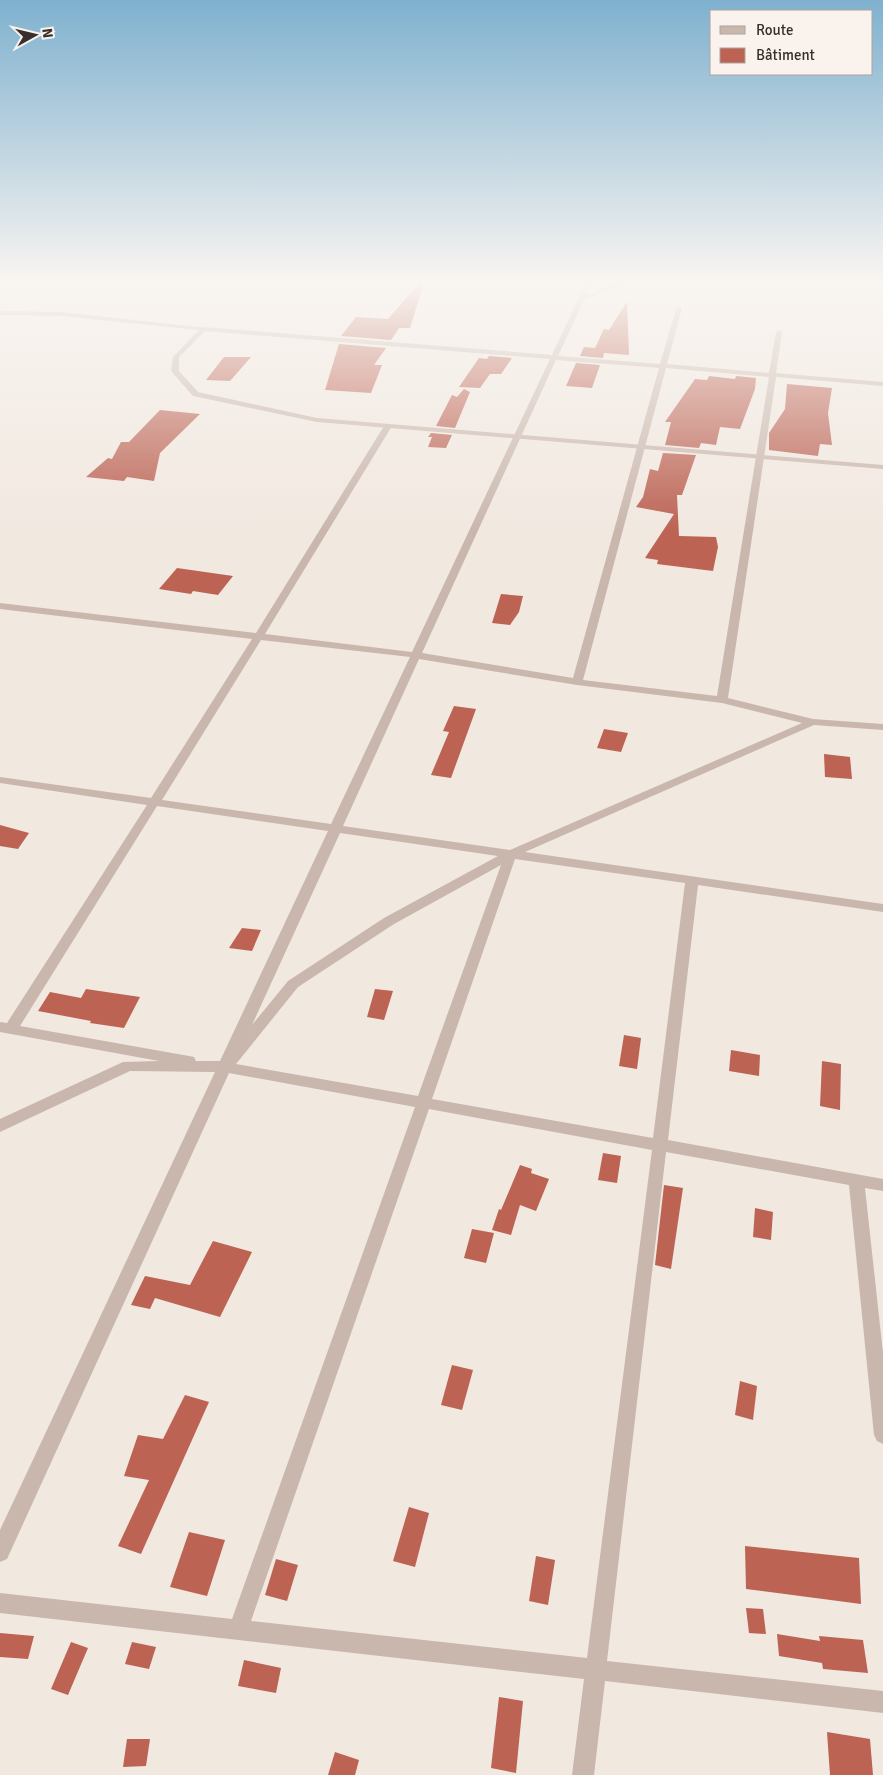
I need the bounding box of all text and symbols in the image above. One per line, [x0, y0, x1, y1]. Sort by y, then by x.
north arrow [10, 10, 60, 60]
legend [710, 10, 873, 75]
text: Route [756, 21, 793, 39]
text: N [38, 27, 56, 39]
text: Bâtiment [756, 46, 815, 64]

